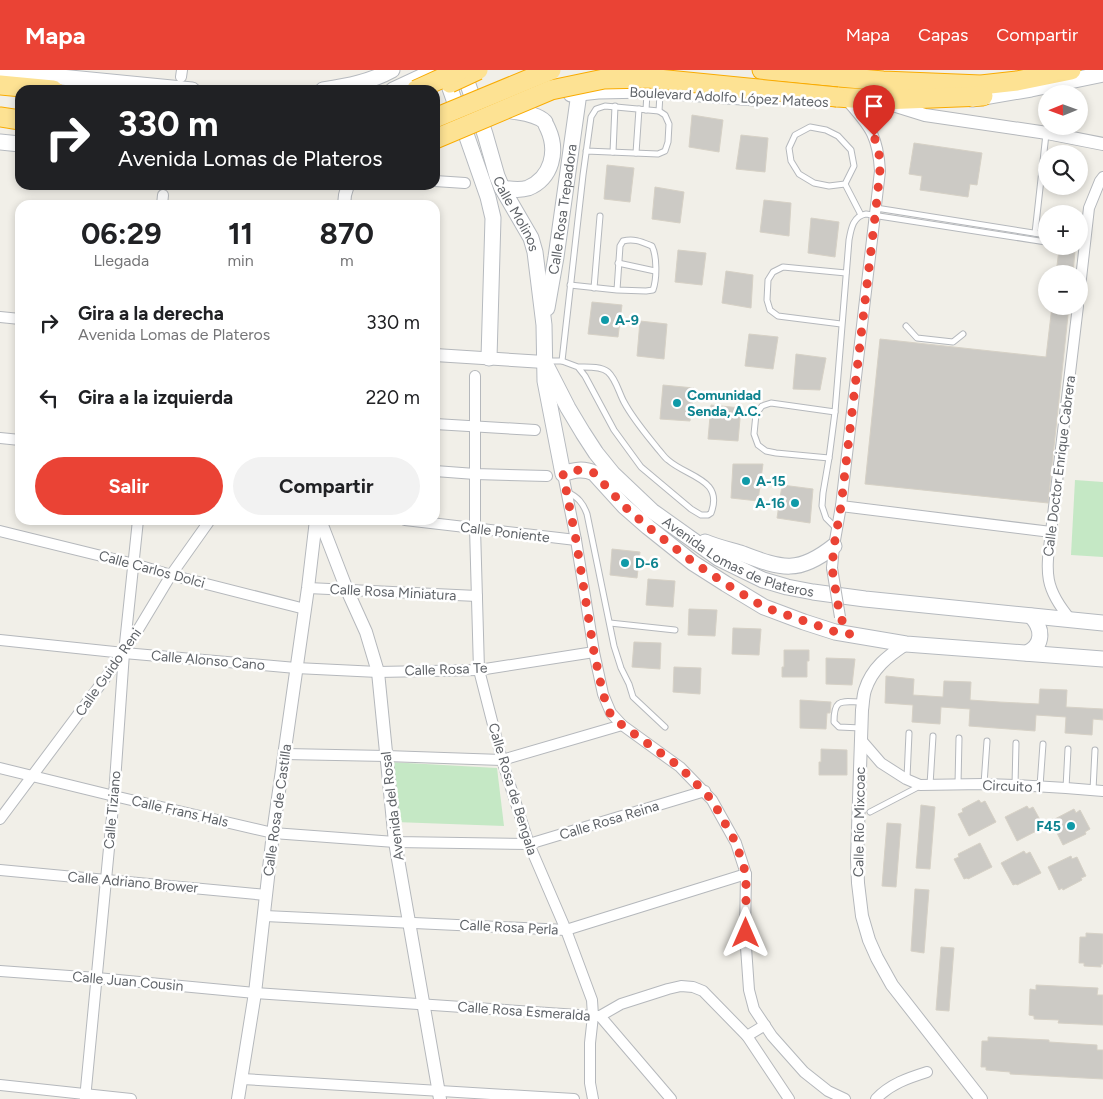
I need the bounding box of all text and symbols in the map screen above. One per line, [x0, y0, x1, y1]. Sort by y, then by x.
text: Mapa [25, 21, 86, 50]
text: Mapa [846, 24, 890, 46]
text: Capas [918, 24, 968, 46]
text: Compartir [996, 24, 1078, 46]
street label: Boulevard Adolfo López Mateos [629, 84, 829, 111]
pin [853, 85, 895, 136]
north arrow [1038, 85, 1088, 135]
map controls [1038, 85, 1088, 315]
icon: arrive [860, 92, 888, 120]
text: 330 m [118, 103, 218, 145]
icon: right [35, 105, 100, 170]
street label: Calle Rosa Trepadora [545, 143, 581, 276]
text: Avenida Lomas de Plateros [118, 145, 382, 172]
button: search [1038, 145, 1088, 195]
street label: Calle Molinos [489, 174, 542, 253]
button: + [1038, 205, 1088, 255]
text: 06:29 [81, 215, 162, 252]
text: 11 [228, 215, 253, 252]
text: 870 [320, 215, 374, 252]
text: Llegada [93, 251, 149, 270]
text: min [227, 251, 254, 270]
text: m [340, 251, 354, 270]
button: − [1038, 265, 1088, 315]
text: Gira a la derecha [78, 302, 224, 325]
icon: right [35, 309, 63, 337]
text: 330 m [366, 311, 420, 334]
place label: A-9 [615, 312, 639, 329]
marker: A-9 [599, 314, 611, 326]
text: Avenida Lomas de Plateros [78, 325, 270, 344]
street label: Calle Doctor Enrique Cabrera [1040, 375, 1079, 558]
icon: left [35, 384, 63, 412]
text: Gira a la izquierda [78, 386, 233, 409]
text: 220 m [366, 386, 420, 409]
place label: Comunidad Senda, A.C. [687, 387, 761, 420]
marker: Comunidad Senda, A.C. [671, 397, 683, 409]
button: Salir [35, 457, 223, 515]
button: Compartir [233, 457, 420, 515]
place label: A-15 [756, 473, 786, 490]
marker: A-15 [740, 475, 752, 487]
place label: A-16 [755, 495, 785, 512]
marker: A-16 [789, 497, 801, 509]
street label: Avenida Lomas de Plateros [659, 513, 815, 601]
street label: Calle Poniente [459, 519, 551, 546]
street label: Calle Carlos Dolci [97, 547, 207, 592]
place label: D-6 [635, 555, 659, 572]
marker: D-6 [619, 557, 631, 569]
street label: Calle Rosa Miniatura [329, 581, 457, 604]
street label: Calle Guido Reni [72, 625, 145, 720]
street label: Calle Alonso Cano [150, 647, 266, 674]
street label: Calle Rosa Te [404, 660, 488, 679]
street label: Calle Rosa de Bengala [484, 721, 541, 857]
street label: Calle Rosa de Castilla [260, 743, 295, 877]
street label: Avenida del Rosal [377, 750, 408, 862]
street label: Calle Río Mixcoac [850, 766, 869, 877]
street label: Calle Tiziano [101, 770, 124, 850]
street label: Circuito 1 [982, 777, 1042, 796]
street label: Calle Frans Hals [130, 792, 230, 831]
street label: Calle Rosa Reina [557, 797, 661, 844]
place label: F45 [1036, 818, 1061, 835]
marker: F45 [1065, 820, 1077, 832]
street label: Calle Adriano Brower [67, 868, 199, 897]
position arrow [719, 906, 771, 958]
street label: Calle Rosa Perla [459, 916, 559, 939]
street label: Calle Juan Cousin [72, 968, 184, 995]
street label: Calle Rosa Esmeralda [457, 998, 591, 1025]

